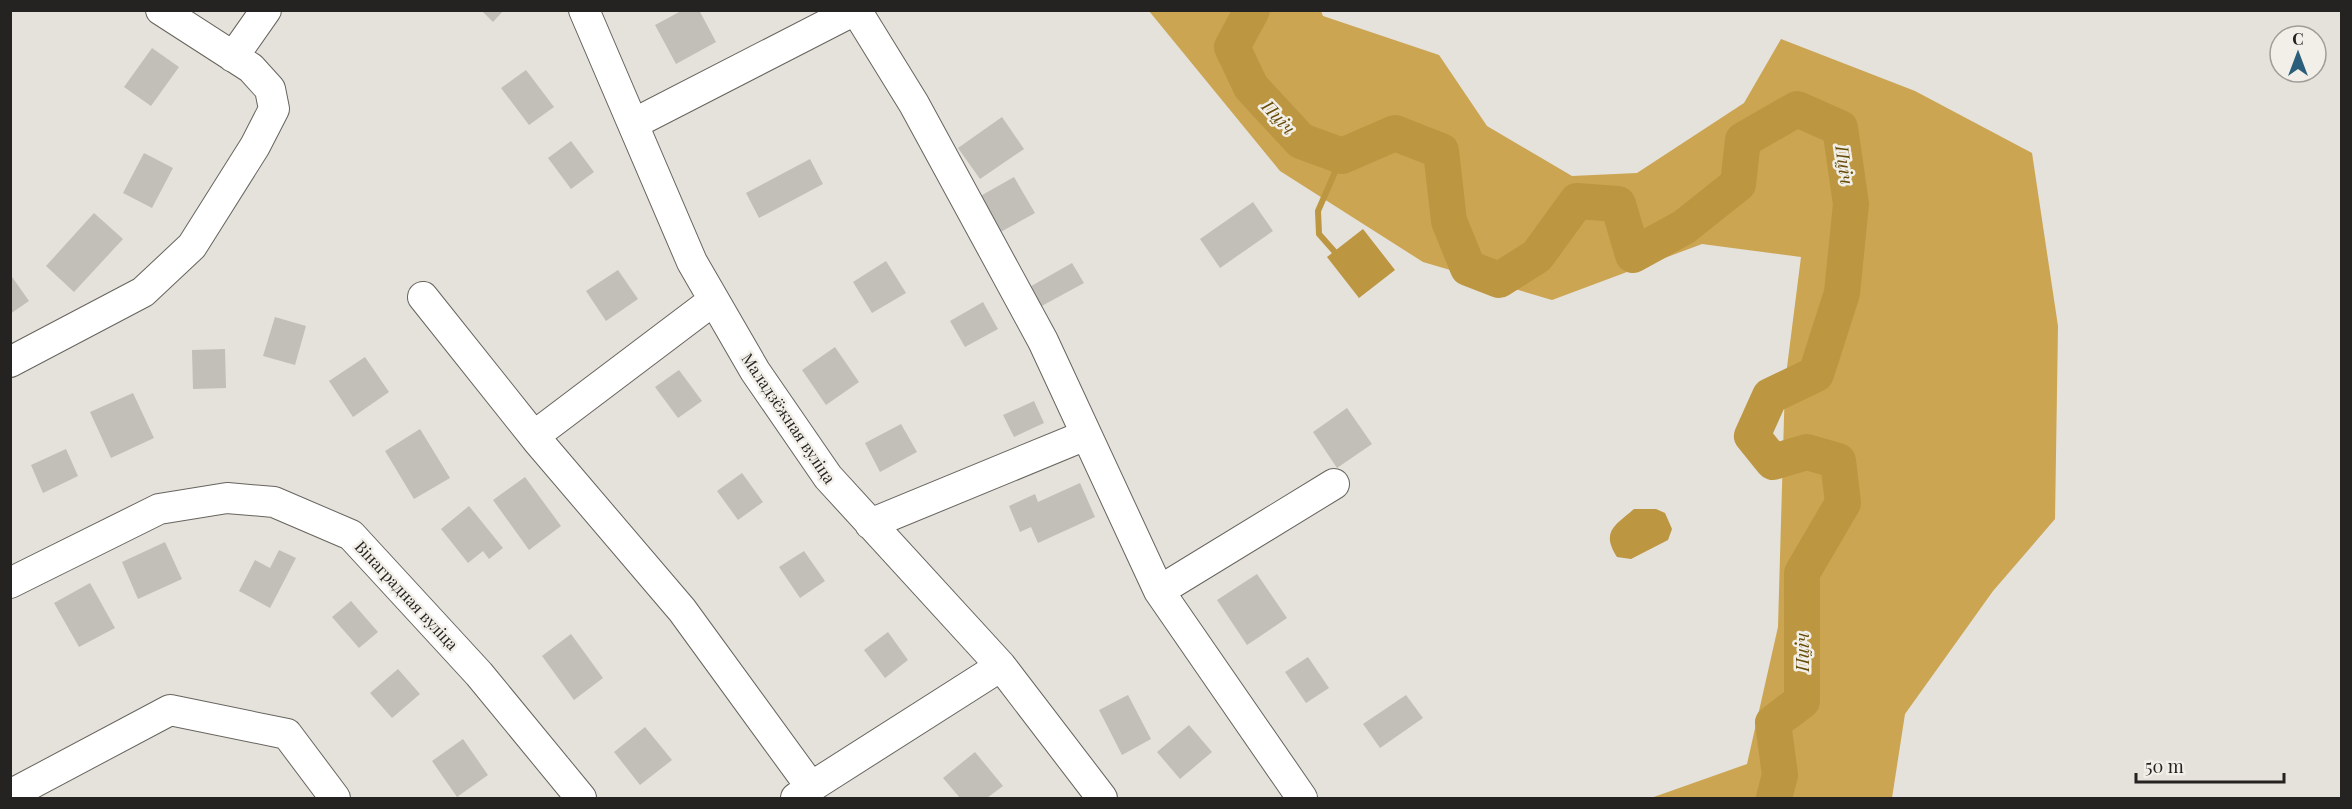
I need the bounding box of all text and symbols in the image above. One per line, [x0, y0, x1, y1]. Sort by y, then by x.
north arrow [2268, 24, 2328, 84]
text: С [2292, 28, 2304, 49]
water label: Пціч [1256, 94, 1301, 140]
water label: Пціч [1830, 143, 1860, 186]
street label: Маладзёжная вуліца [738, 349, 840, 487]
street label: Вінаградная вуліца [351, 536, 463, 654]
water label: Пціч [1790, 632, 1814, 673]
scale bar [2136, 746, 2284, 784]
text: 50 m [2145, 754, 2184, 778]

